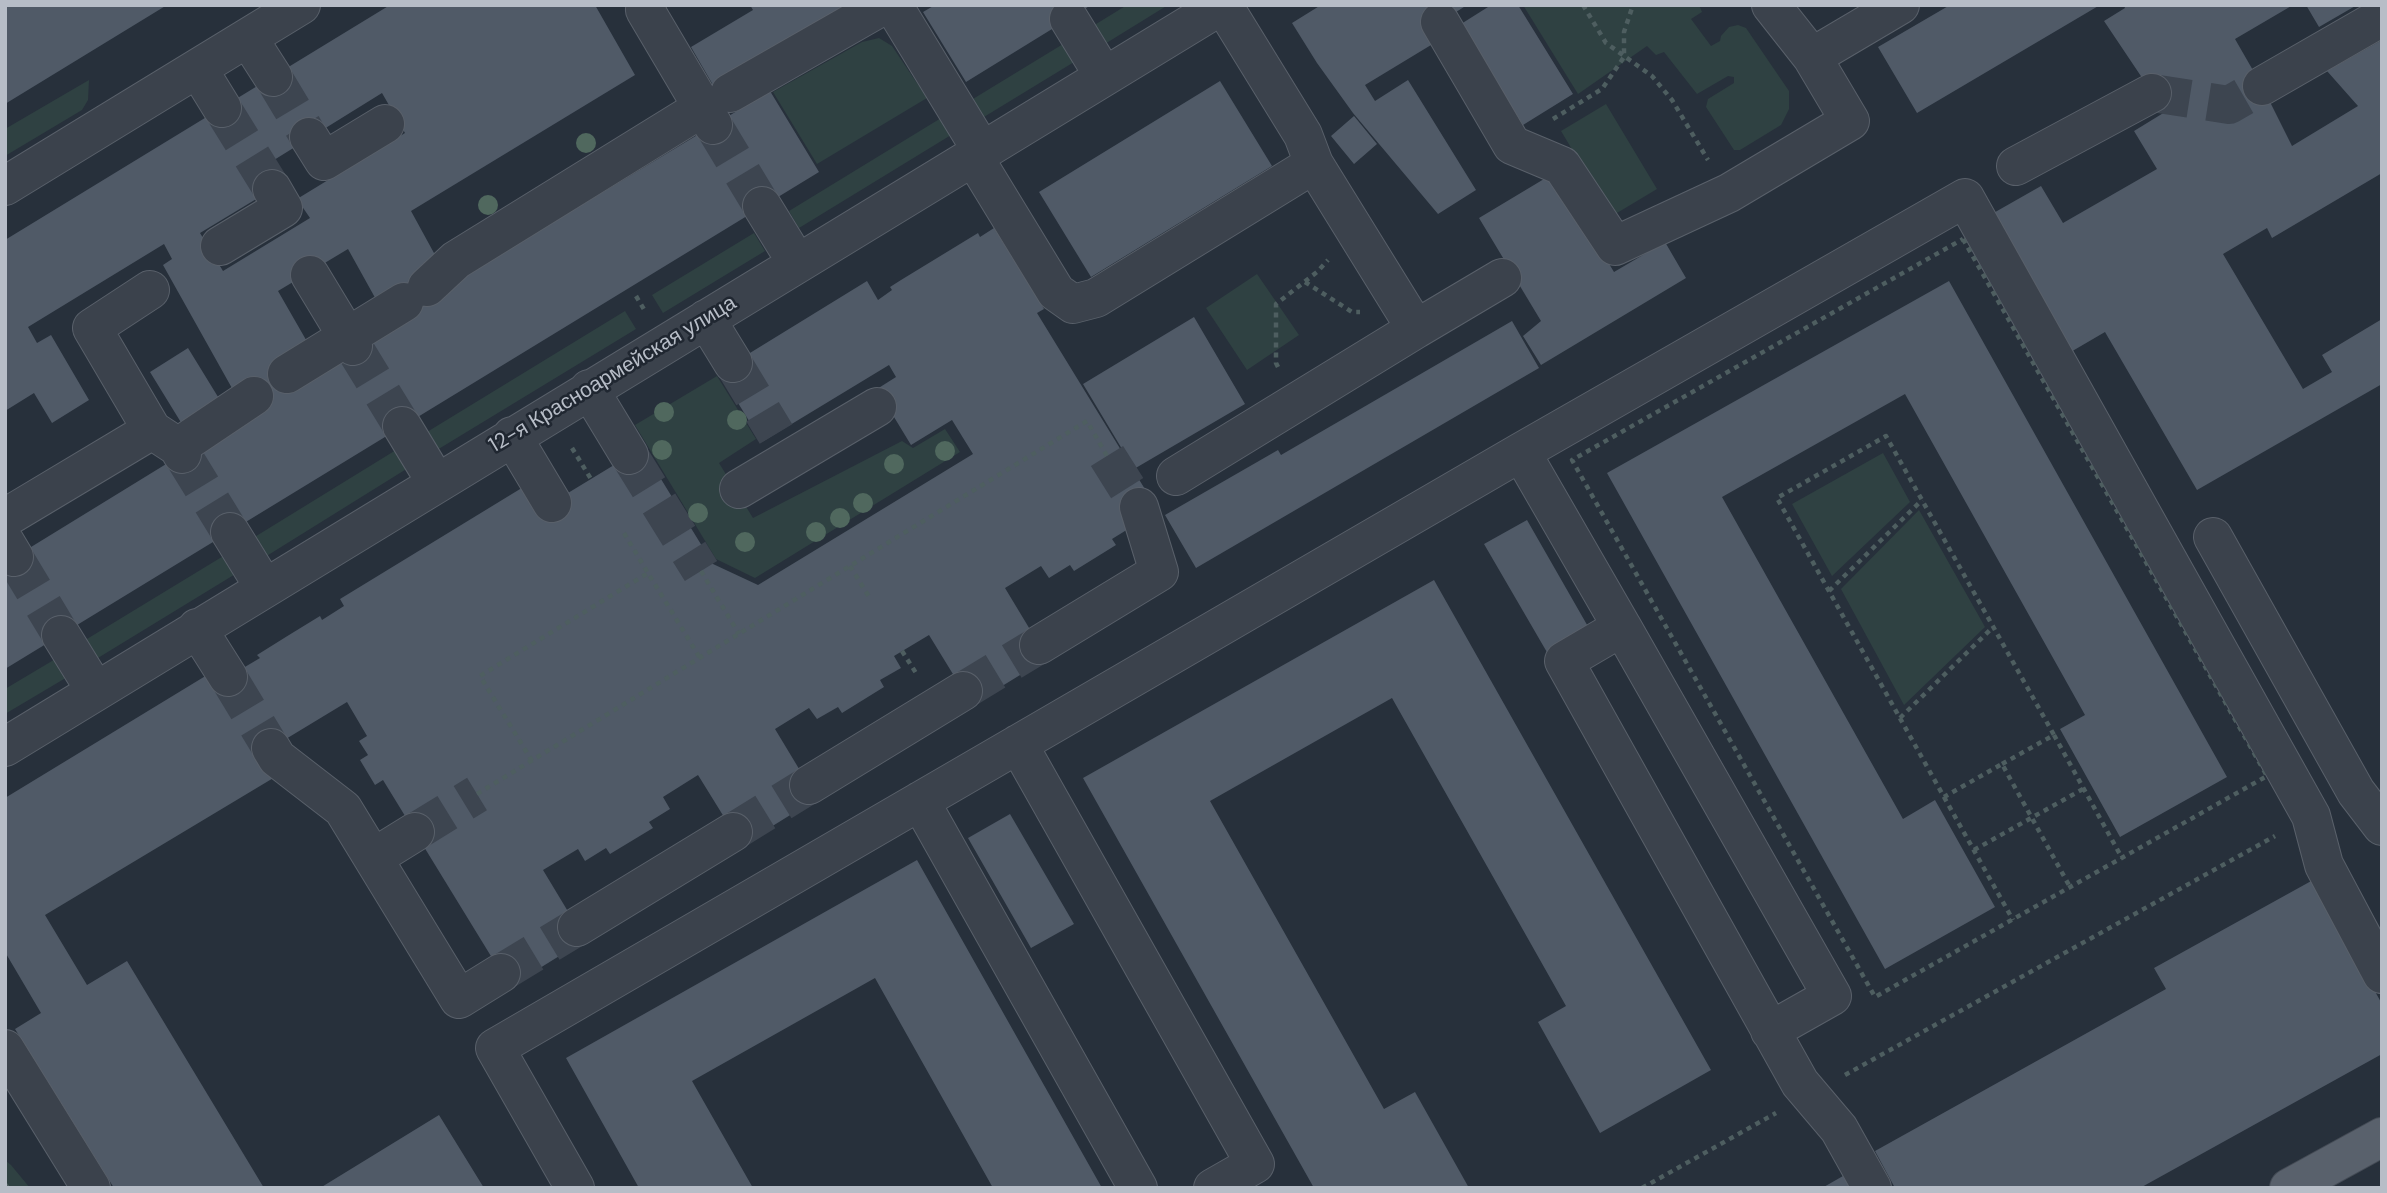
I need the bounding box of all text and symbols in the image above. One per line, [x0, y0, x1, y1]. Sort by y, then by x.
street label: 12-я Красноармейская улица [485, 291, 741, 459]

